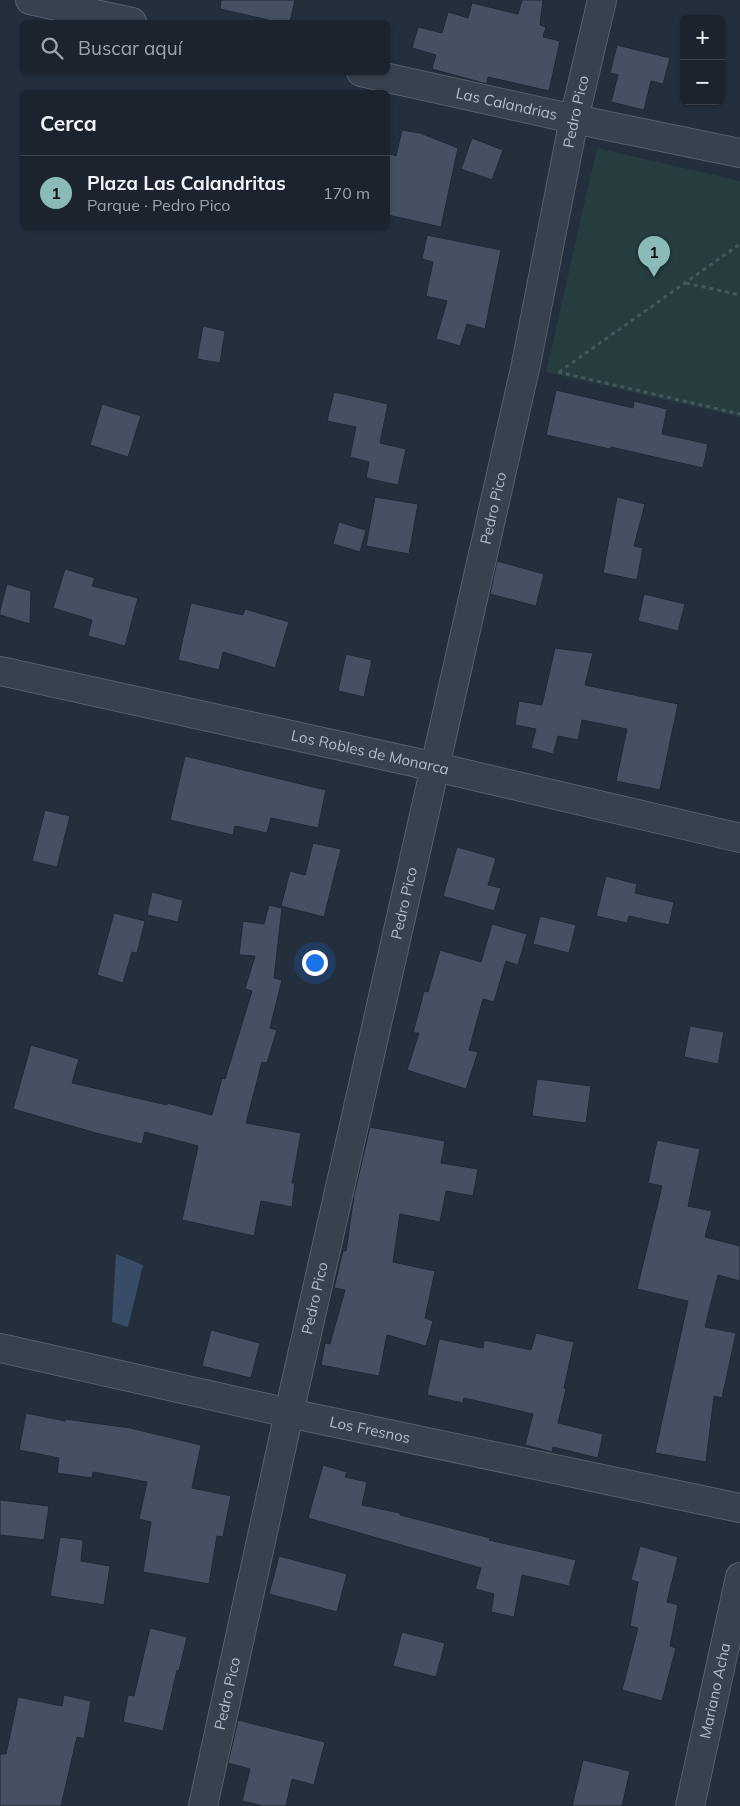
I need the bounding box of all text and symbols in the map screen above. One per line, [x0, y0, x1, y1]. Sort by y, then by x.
map controls [680, 15, 725, 105]
button: + [680, 15, 725, 60]
search box [20, 20, 390, 75]
icon: search [38, 34, 66, 62]
text: Buscar aquí [78, 36, 182, 60]
button: − [680, 60, 725, 105]
street label: Pedro Pico [559, 73, 593, 149]
street label: Las Calandrias [454, 83, 559, 124]
text: Cerca [40, 110, 97, 136]
text: Plaza Las Calandritas [87, 171, 286, 195]
text: 1 [51, 183, 61, 203]
text: 170 m [323, 183, 370, 203]
text: Parque · Pedro Pico [87, 195, 230, 215]
pin: 1 [638, 236, 670, 277]
street label: Pedro Pico [476, 470, 510, 546]
street label: Los Robles de Monarca [290, 725, 451, 779]
street label: Pedro Pico [386, 865, 421, 941]
your location [302, 950, 328, 976]
street label: Pedro Pico [297, 1260, 332, 1336]
street label: Los Fresnos [328, 1412, 412, 1447]
street label: Mariano Acha [695, 1641, 734, 1740]
street label: Pedro Pico [210, 1656, 244, 1732]

